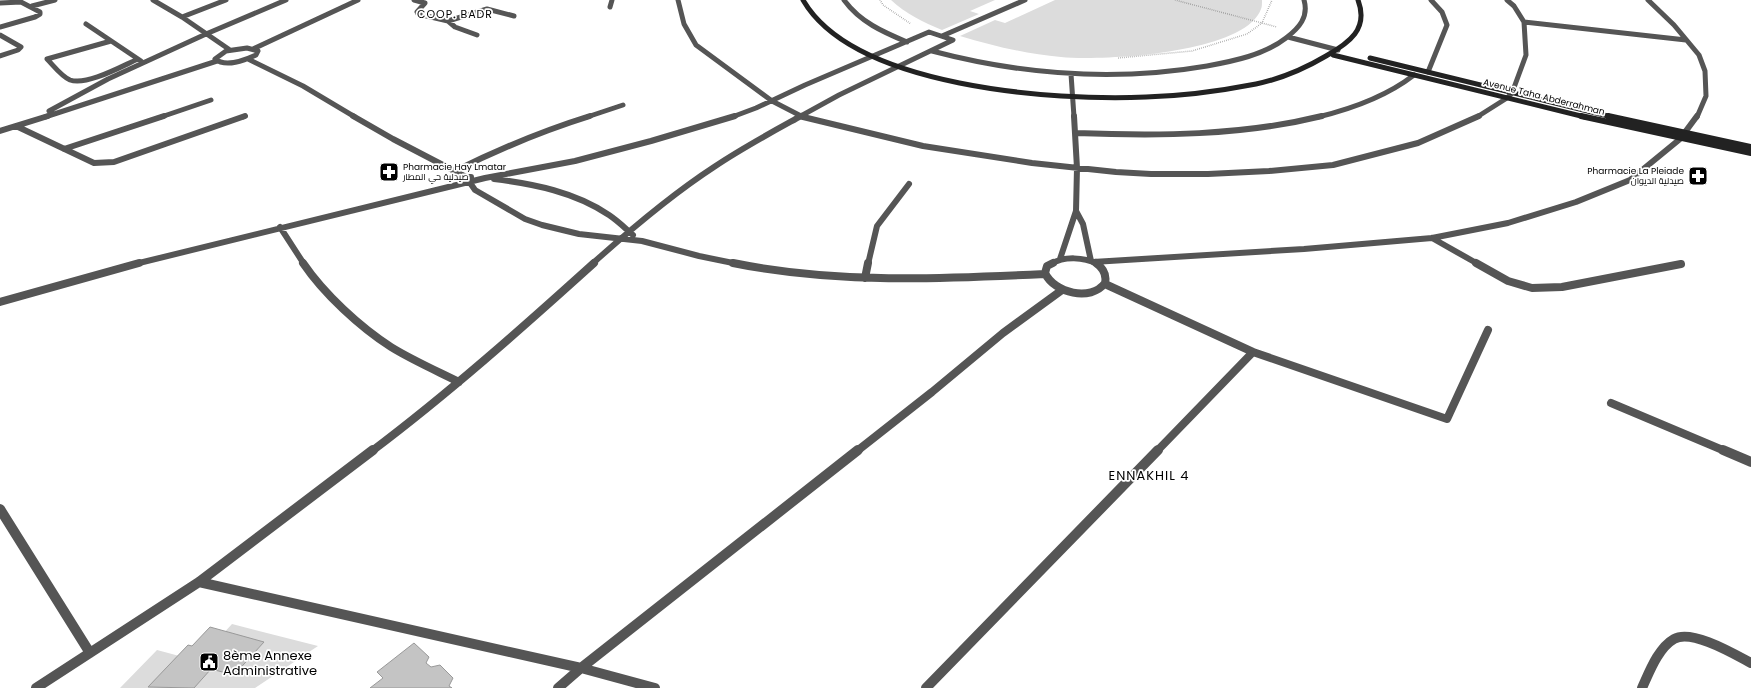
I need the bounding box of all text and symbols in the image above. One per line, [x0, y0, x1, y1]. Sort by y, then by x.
district label: COOP. BADR [417, 6, 493, 22]
street label: Avenue Taha Abderrahman [1482, 76, 1606, 118]
pharmacy icon: Pharmacie Hay Lmatar صيدلية حي المطار [378, 161, 400, 183]
place label: Pharmacie Hay Lmatar صيدلية حي المطار [402, 161, 507, 184]
place label: Pharmacie La Pleiade صيدلية الديوان [1587, 165, 1684, 187]
pharmacy icon: Pharmacie La Pleiade صيدلية الديوان [1687, 165, 1709, 187]
district label: ENNAKHIL 4 [1109, 466, 1189, 485]
place label: 8ème Annexe Administrative [223, 646, 317, 680]
public building icon: 8ème Annexe Administrative [198, 651, 220, 673]

